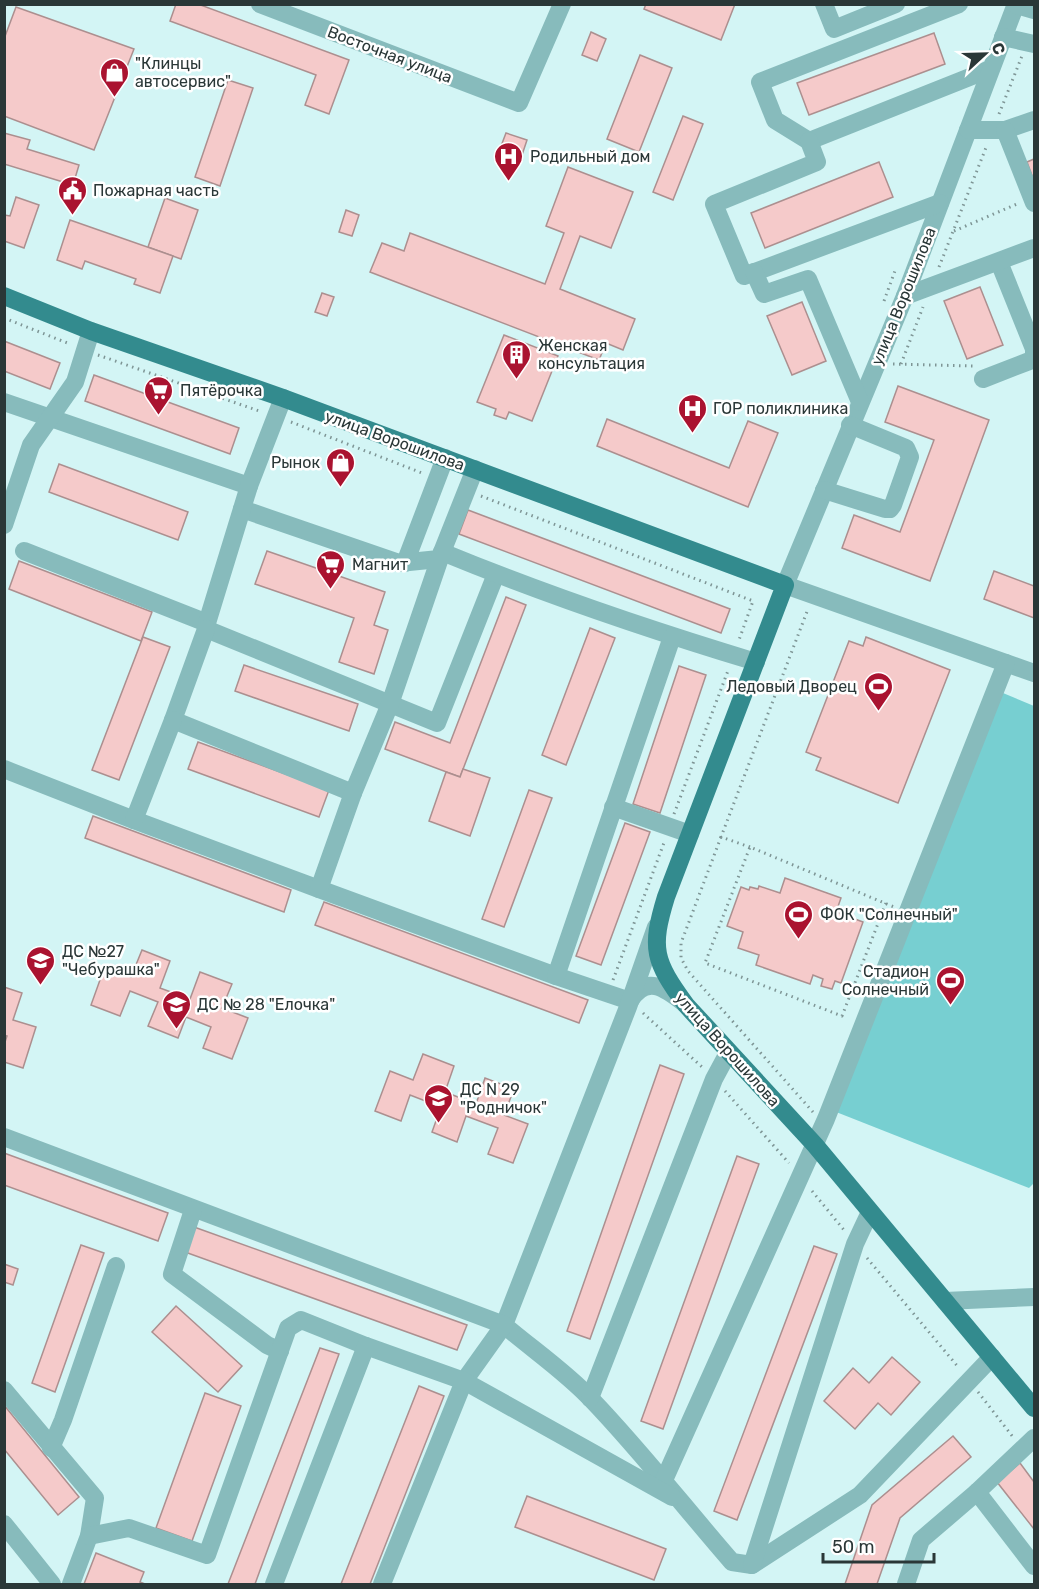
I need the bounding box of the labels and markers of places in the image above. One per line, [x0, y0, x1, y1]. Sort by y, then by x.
place label: "Клинцы автосервис" [135, 54, 231, 91]
shop icon: "Клинцы автосервис" [98, 56, 130, 98]
hospital icon: Родильный дом [493, 140, 525, 182]
place label: Родильный дом [530, 147, 651, 166]
public building icon: Пожарная часть [56, 174, 88, 216]
place label: Пожарная часть [93, 181, 219, 200]
place label: Женская консультация [538, 336, 645, 373]
building icon: Женская консультация [501, 338, 533, 380]
supermarket icon: Пятёрочка [143, 374, 175, 416]
place label: Пятёрочка [180, 381, 262, 400]
hospital icon: ГОР поликлиника [676, 392, 708, 434]
place label: ГОР поликлиника [713, 399, 848, 418]
shop icon: Рынок [325, 446, 357, 488]
place label: Рынок [271, 453, 320, 472]
supermarket icon: Магнит [315, 548, 347, 590]
place label: Магнит [352, 555, 408, 574]
sports icon: Ледовый Дворец [862, 670, 894, 712]
place label: Ледовый Дворец [726, 677, 857, 696]
sports icon: ФОК "Солнечный" [783, 898, 815, 940]
place label: ФОК "Солнечный" [820, 905, 958, 924]
place label: ДС №27 "Чебурашка" [62, 942, 160, 979]
school or university icon: ДС №27 "Чебурашка" [25, 944, 57, 986]
place label: Стадион Солнечный [842, 962, 929, 999]
sports icon: Стадион Солнечный [934, 964, 966, 1006]
school or university icon: ДС № 28 "Елочка" [160, 988, 192, 1030]
place label: ДС № 28 "Елочка" [197, 995, 335, 1014]
place label: ДС N 29 "Родничок" [460, 1080, 547, 1117]
school or university icon: ДС N 29 "Родничок" [423, 1082, 455, 1124]

